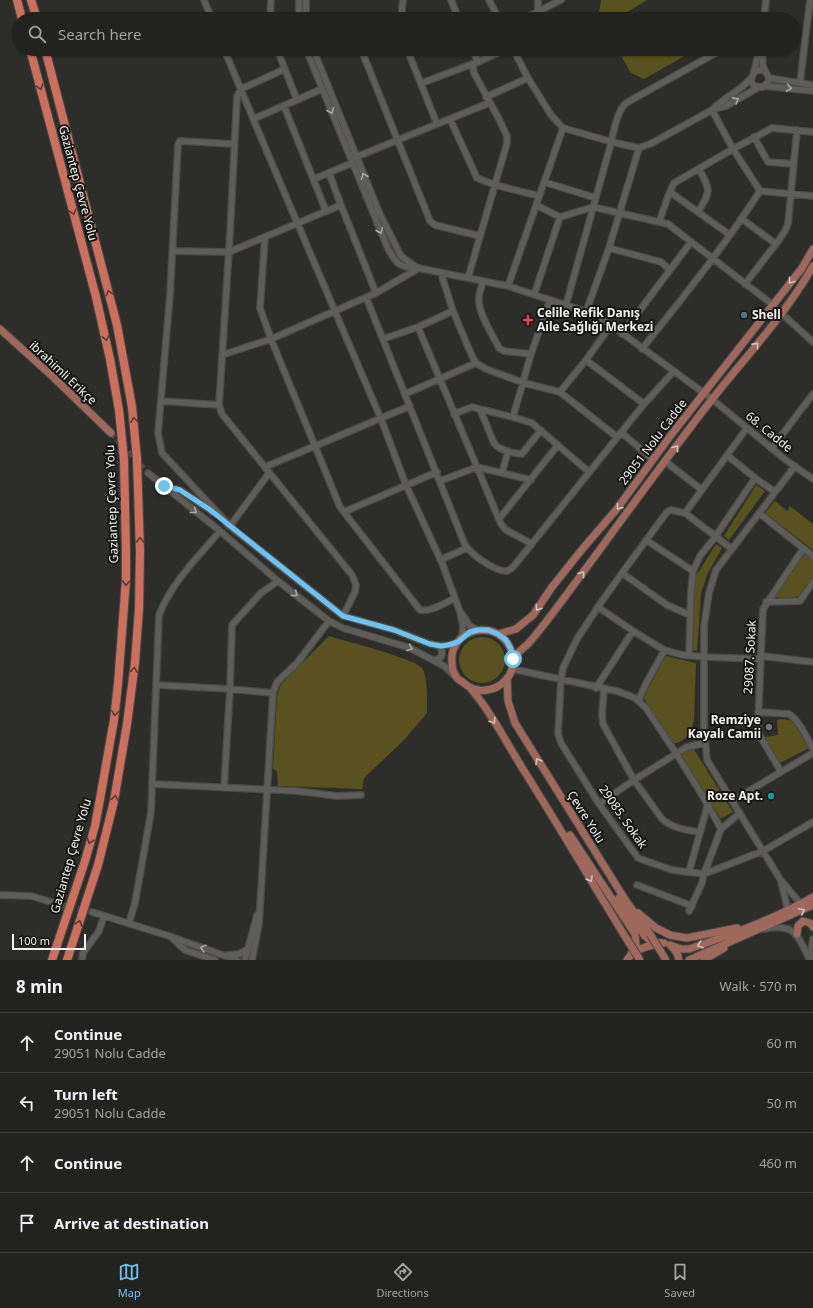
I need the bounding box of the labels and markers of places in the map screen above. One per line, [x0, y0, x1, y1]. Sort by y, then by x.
place label: Celile Refik Danış Aile Sağlığı Merkezi [537, 304, 653, 335]
place label: Shell [752, 306, 781, 323]
marker: Shell [739, 310, 749, 320]
marker: Celile Refik Danış Aile Sağlığı Merkezi [522, 314, 534, 326]
place label: Remziye Kayalı Camii [688, 711, 761, 742]
marker: Remziye Kayalı Camii [764, 722, 774, 732]
place label: Roze Apt. [707, 787, 763, 804]
marker: Roze Apt. [766, 791, 776, 801]

